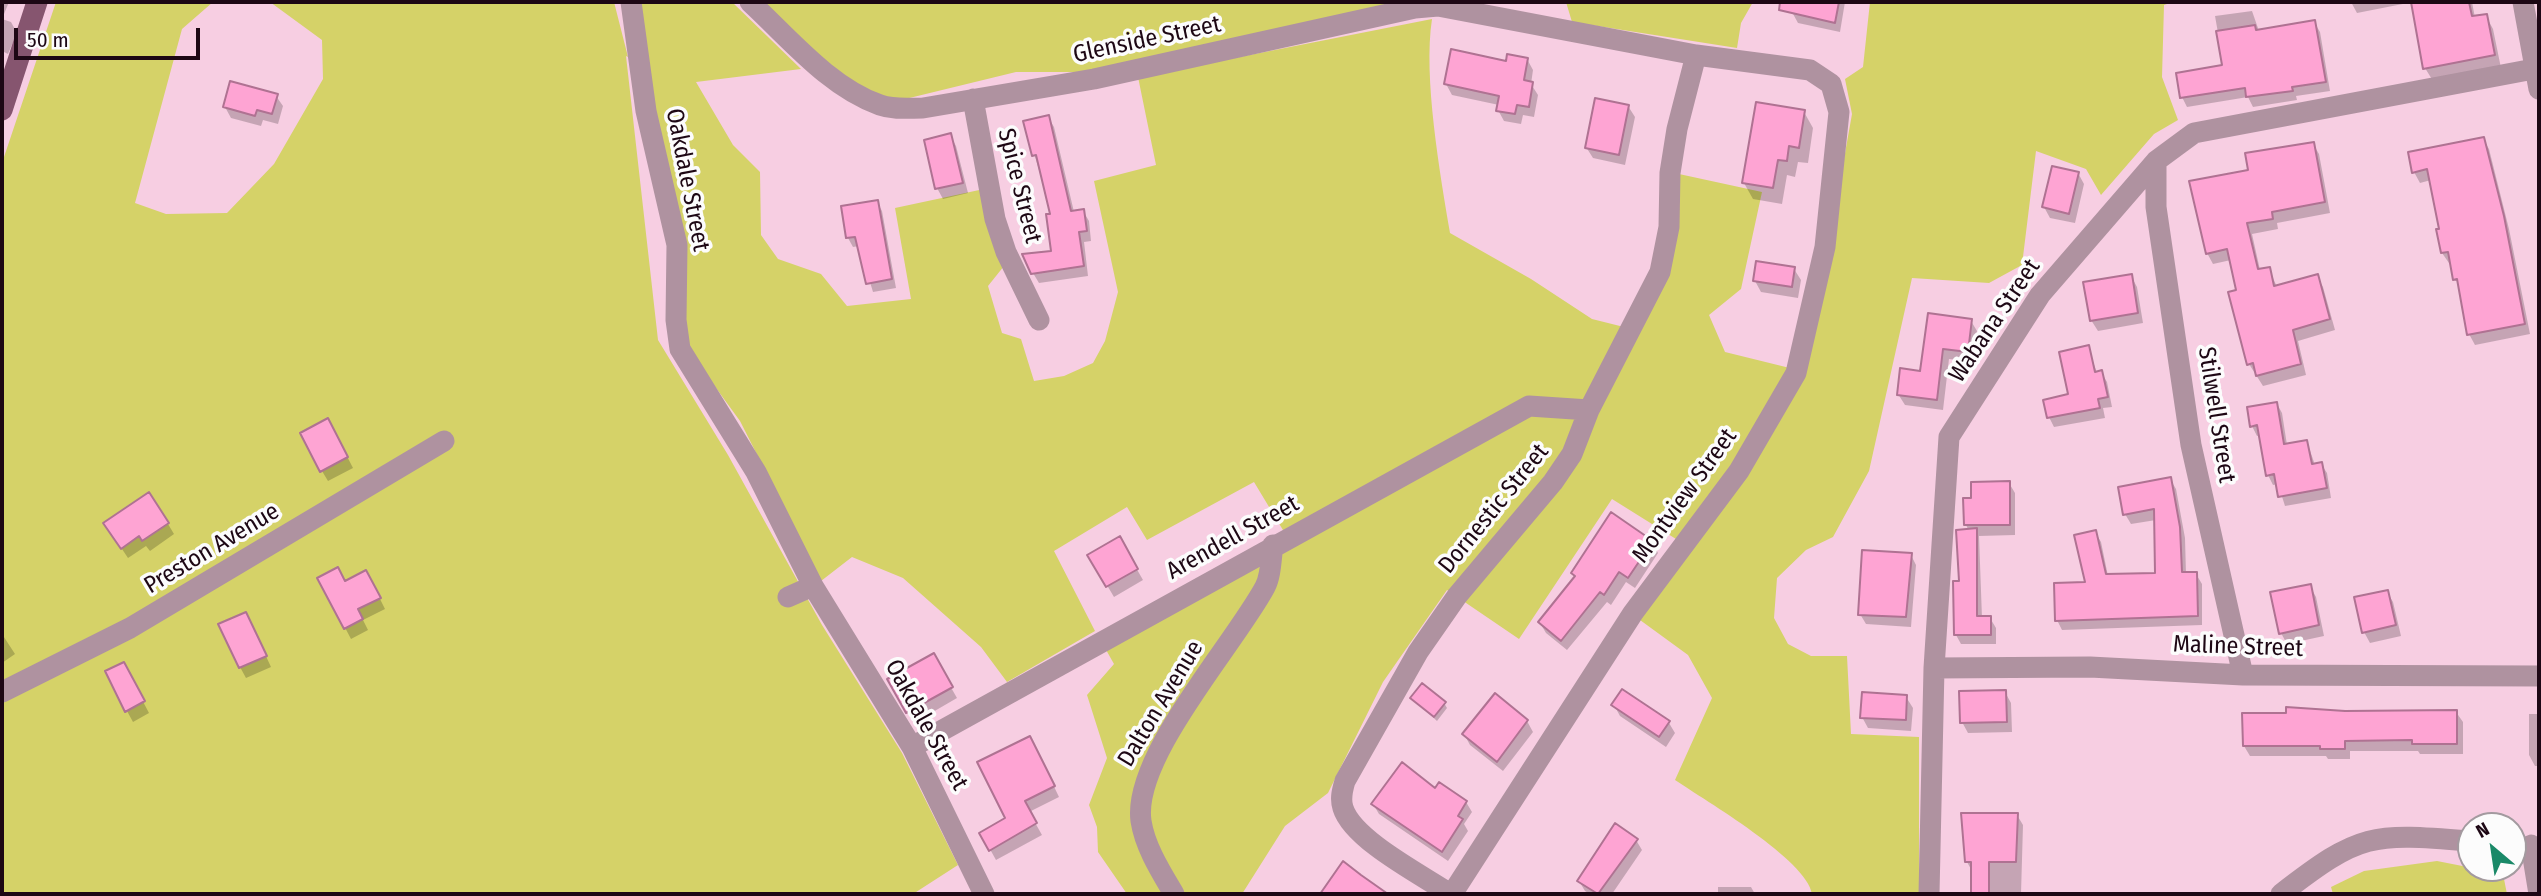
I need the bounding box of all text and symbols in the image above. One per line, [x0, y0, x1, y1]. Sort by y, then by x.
street label: Glenside Street [1071, 10, 1223, 70]
scale bar [18, 14, 203, 58]
text: 50 m [27, 27, 69, 53]
street label: Oakdale Street [659, 106, 715, 254]
street label: Spice Street [991, 126, 1047, 246]
street label: Wabana Street [1943, 254, 2047, 388]
street label: Stilwell Street [2191, 345, 2241, 485]
street label: Montview Street [1627, 423, 1743, 569]
street label: Dornestic Street [1433, 438, 1555, 580]
street label: Arendell Street [1162, 490, 1304, 586]
street label: Preston Avenue [139, 497, 285, 601]
street label: Maline Street [2172, 630, 2304, 664]
street label: Dalton Avenue [1112, 636, 1210, 772]
street label: Oakdale Street [878, 655, 974, 795]
north arrow [2457, 812, 2527, 882]
text: N [2472, 817, 2493, 843]

